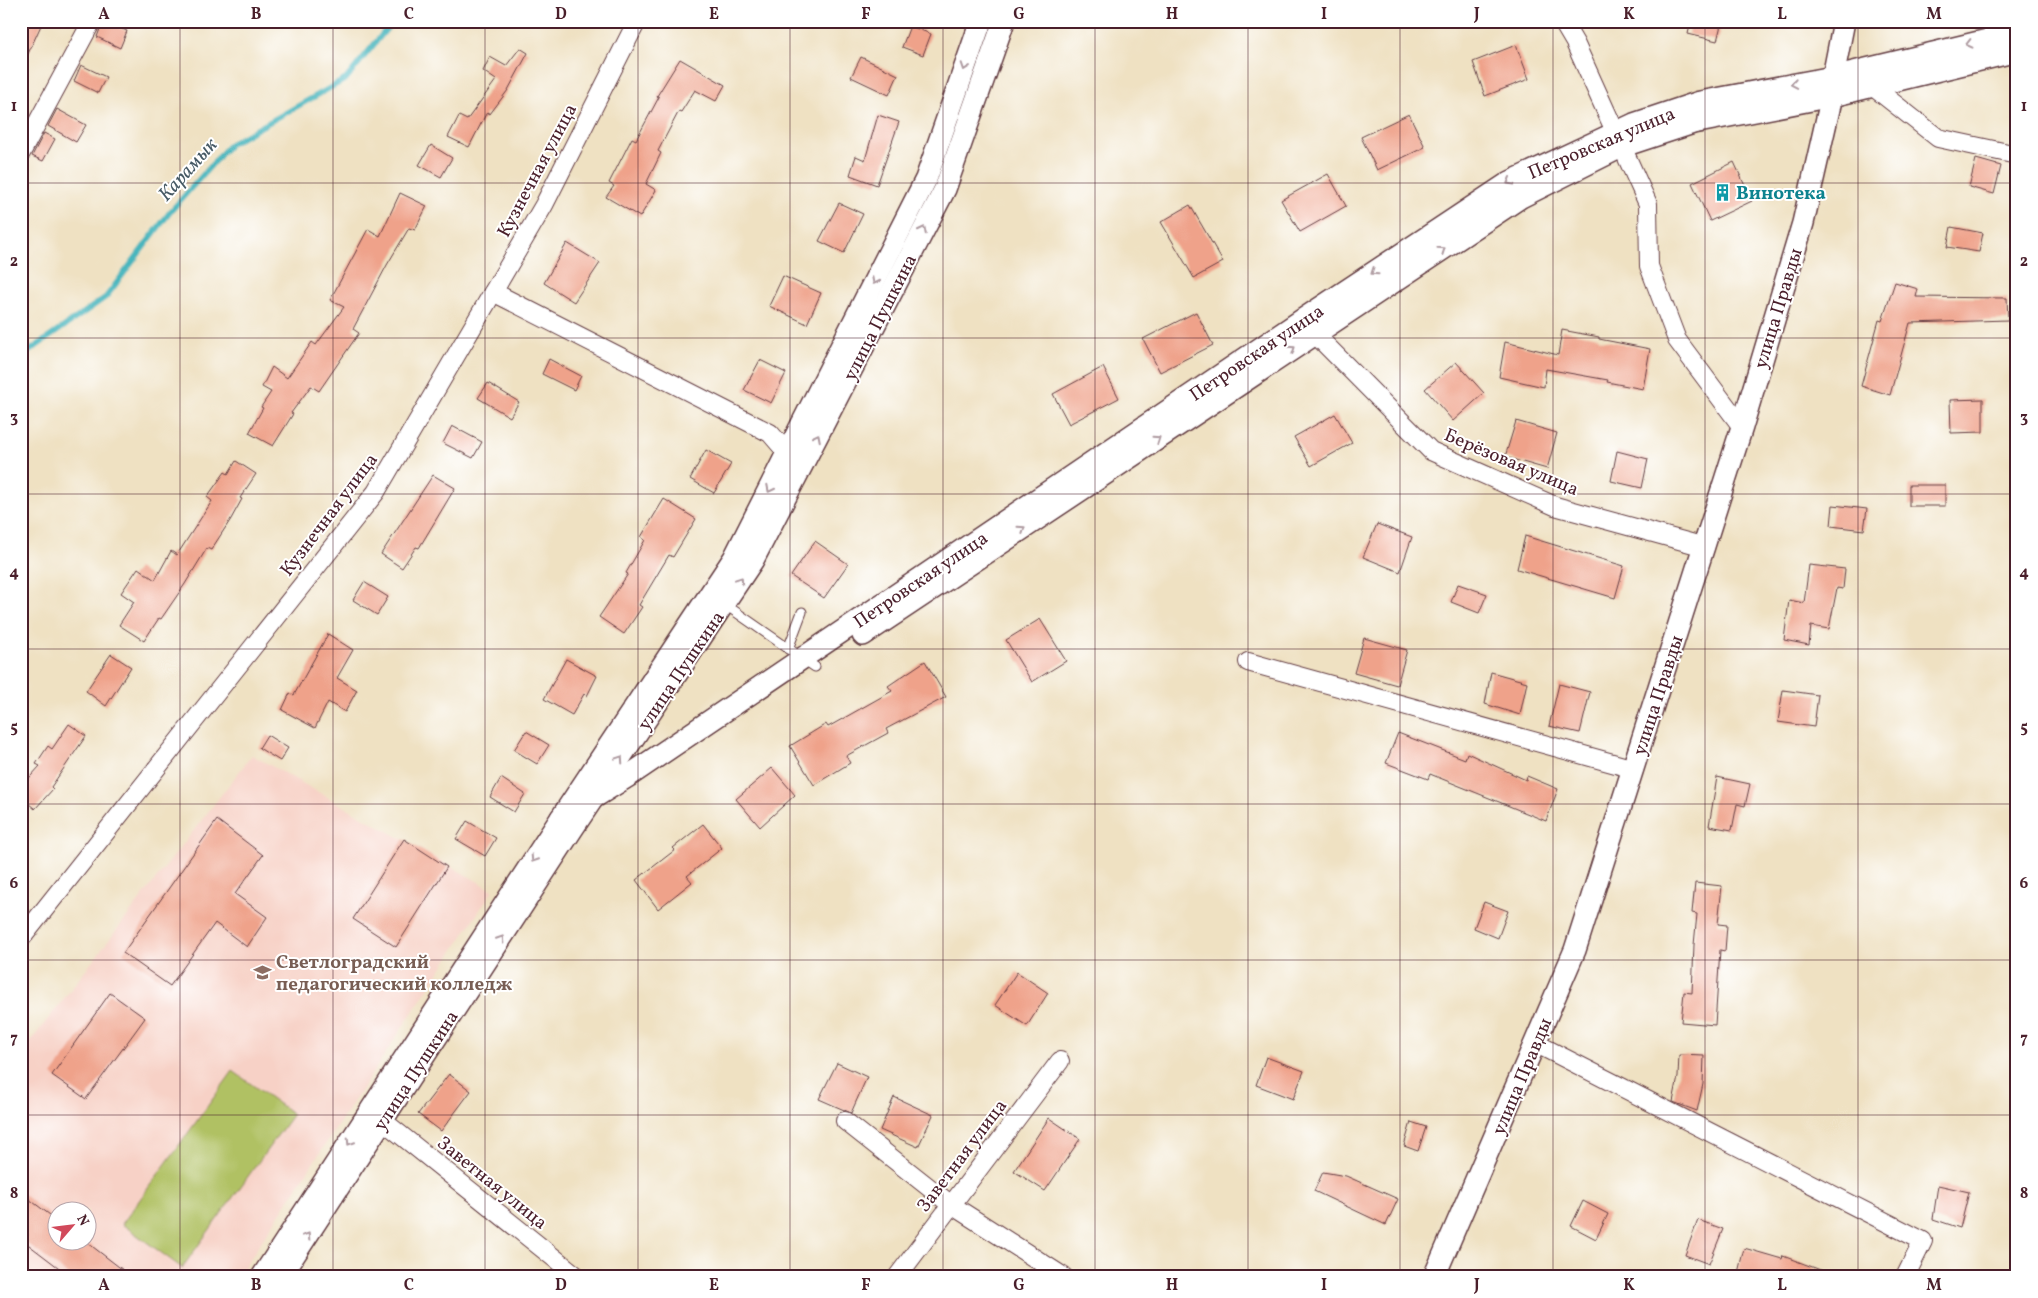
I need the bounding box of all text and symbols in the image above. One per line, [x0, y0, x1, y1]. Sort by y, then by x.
text: A [98, 4, 110, 26]
text: B [251, 4, 262, 26]
text: C [404, 4, 414, 26]
text: D [555, 4, 567, 26]
text: E [709, 4, 719, 26]
text: F [861, 4, 871, 26]
text: G [1013, 4, 1025, 26]
text: H [1166, 4, 1178, 26]
text: I [1321, 4, 1327, 26]
text: J [1473, 4, 1480, 26]
text: K [1623, 4, 1635, 26]
text: L [1777, 4, 1787, 26]
text: M [1926, 4, 1942, 26]
one-way arrow [1965, 38, 1974, 49]
one-way arrow [960, 63, 970, 71]
one-way arrow [1790, 79, 1798, 89]
text: 1 [11, 96, 17, 118]
text: 1 [2021, 96, 2027, 118]
street label: Кузнечная улица [492, 100, 584, 242]
street label: Петровская улица [1524, 101, 1679, 187]
water label: Карамык [152, 132, 225, 208]
one-way arrow [1506, 176, 1515, 186]
place label: Винотека [1736, 181, 1826, 207]
building icon: Винотека [1712, 182, 1732, 202]
one-way arrow [917, 227, 927, 236]
street label: улица Правды [1748, 245, 1810, 372]
one-way arrow [1437, 246, 1446, 256]
street label: улица Пушкина [838, 250, 924, 386]
text: 2 [10, 251, 18, 273]
text: 2 [2020, 251, 2028, 273]
one-way arrow [1371, 266, 1380, 275]
one-way arrow [870, 276, 881, 285]
street label: Петровская улица [1185, 299, 1330, 408]
one-way arrow [1287, 346, 1296, 355]
text: 3 [10, 407, 18, 429]
text: 3 [2020, 407, 2028, 429]
street label: Берёзовая улица [1440, 423, 1583, 503]
one-way arrow [811, 433, 821, 442]
one-way arrow [1152, 436, 1161, 446]
street label: Кузнечная улица [275, 448, 384, 582]
one-way arrow [766, 484, 776, 493]
street label: Петровская улица [849, 526, 994, 635]
one-way arrow [1016, 526, 1025, 536]
text: 4 [9, 562, 19, 584]
text: 4 [2019, 562, 2029, 584]
one-way arrow [734, 576, 743, 586]
street label: улица Пушкина [632, 606, 731, 736]
street label: улица Правды [1627, 632, 1691, 759]
text: 5 [10, 717, 18, 739]
text: 5 [2020, 717, 2028, 739]
one-way arrow [614, 755, 623, 764]
one-way arrow [531, 854, 540, 863]
text: 6 [10, 873, 19, 895]
text: 6 [2020, 873, 2029, 895]
one-way arrow [495, 935, 504, 945]
place label: Светлоградский педагогический колледж [276, 950, 513, 998]
school or university icon: Светлоградский педагогический колледж [252, 962, 272, 982]
street label: улица Пушкина [368, 1006, 465, 1136]
street label: улица Правды [1486, 1014, 1559, 1139]
text: 7 [10, 1028, 18, 1050]
text: 7 [2020, 1028, 2028, 1050]
street label: Заветная улица [911, 1094, 1014, 1218]
street label: Заветная улица [431, 1131, 553, 1236]
one-way arrow [347, 1136, 356, 1146]
text: 8 [10, 1183, 18, 1205]
text: 8 [2020, 1183, 2028, 1205]
north arrow [48, 1200, 98, 1250]
text: N [71, 1212, 93, 1230]
one-way arrow [300, 1232, 310, 1241]
text: A [98, 1275, 110, 1297]
text: B [251, 1275, 262, 1297]
text: C [404, 1275, 414, 1297]
text: D [555, 1275, 567, 1297]
text: E [709, 1275, 719, 1297]
text: F [861, 1275, 871, 1297]
text: G [1013, 1275, 1025, 1297]
text: H [1166, 1275, 1178, 1297]
text: I [1321, 1275, 1327, 1297]
text: J [1473, 1275, 1480, 1297]
text: K [1623, 1275, 1635, 1297]
text: L [1777, 1275, 1787, 1297]
text: M [1926, 1275, 1942, 1297]

